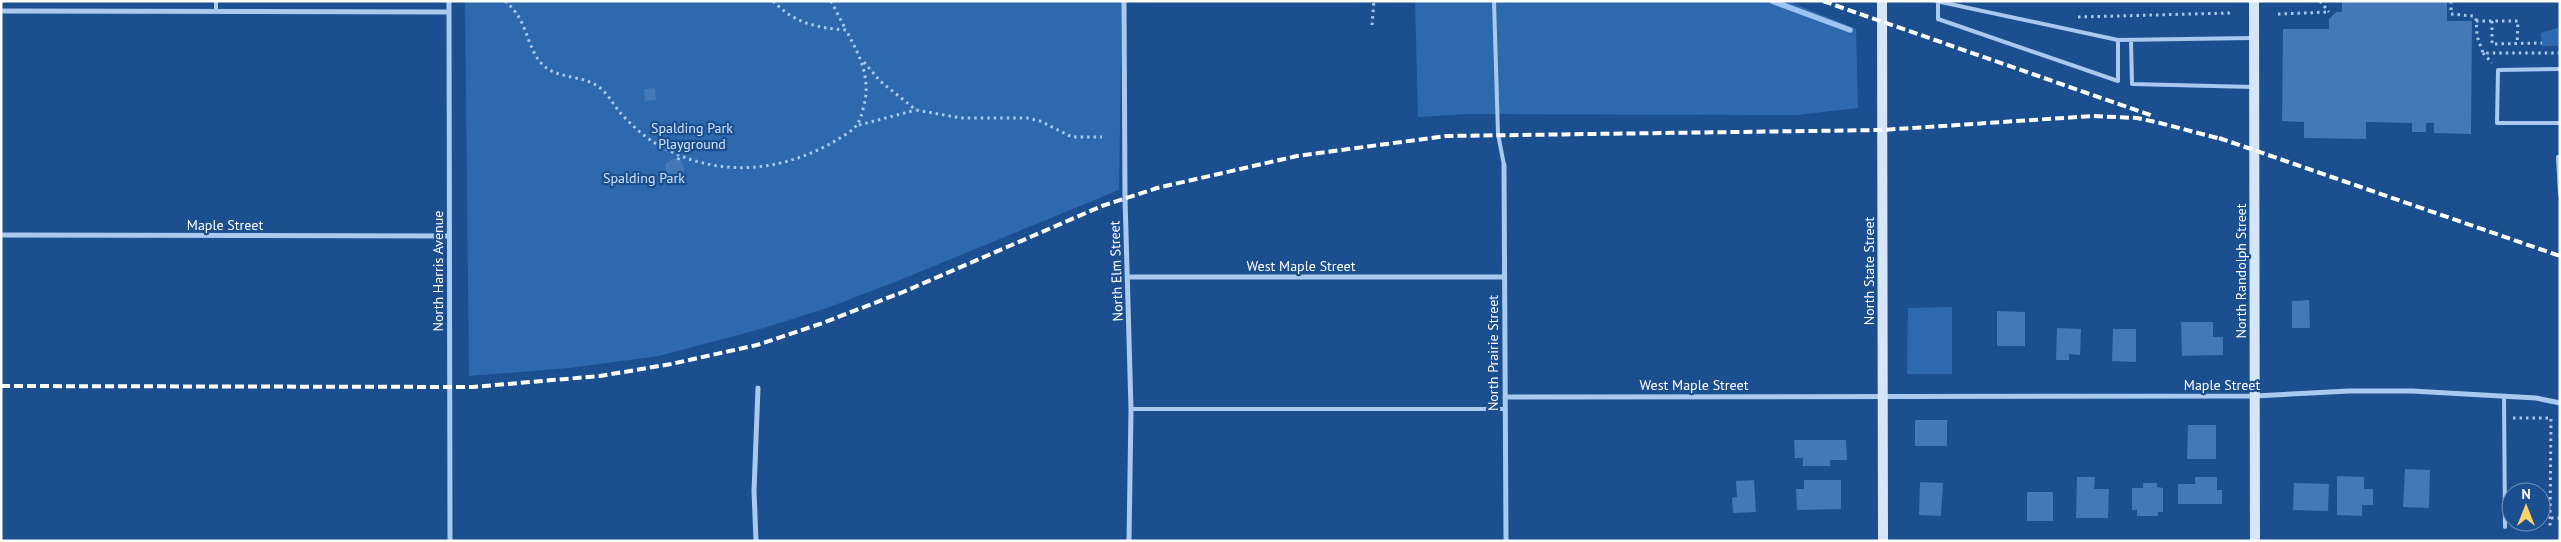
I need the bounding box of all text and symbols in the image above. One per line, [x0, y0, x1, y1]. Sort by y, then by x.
park label: Spalding Park Playground [651, 119, 733, 153]
park label: Spalding Park [603, 169, 685, 187]
street label: North Randolph Street [2232, 203, 2250, 338]
street label: North Harris Avenue [429, 211, 447, 331]
street label: Maple Street [187, 216, 263, 234]
street label: North State Street [1860, 216, 1878, 325]
street label: North Elm Street [1105, 220, 1127, 322]
street label: West Maple Street [1247, 257, 1356, 275]
street label: North Prairie Street [1484, 295, 1502, 411]
street label: West Maple Street [1640, 376, 1749, 394]
street label: Maple Street [2184, 376, 2260, 394]
north arrow [2501, 482, 2551, 532]
text: N [2521, 485, 2531, 503]

